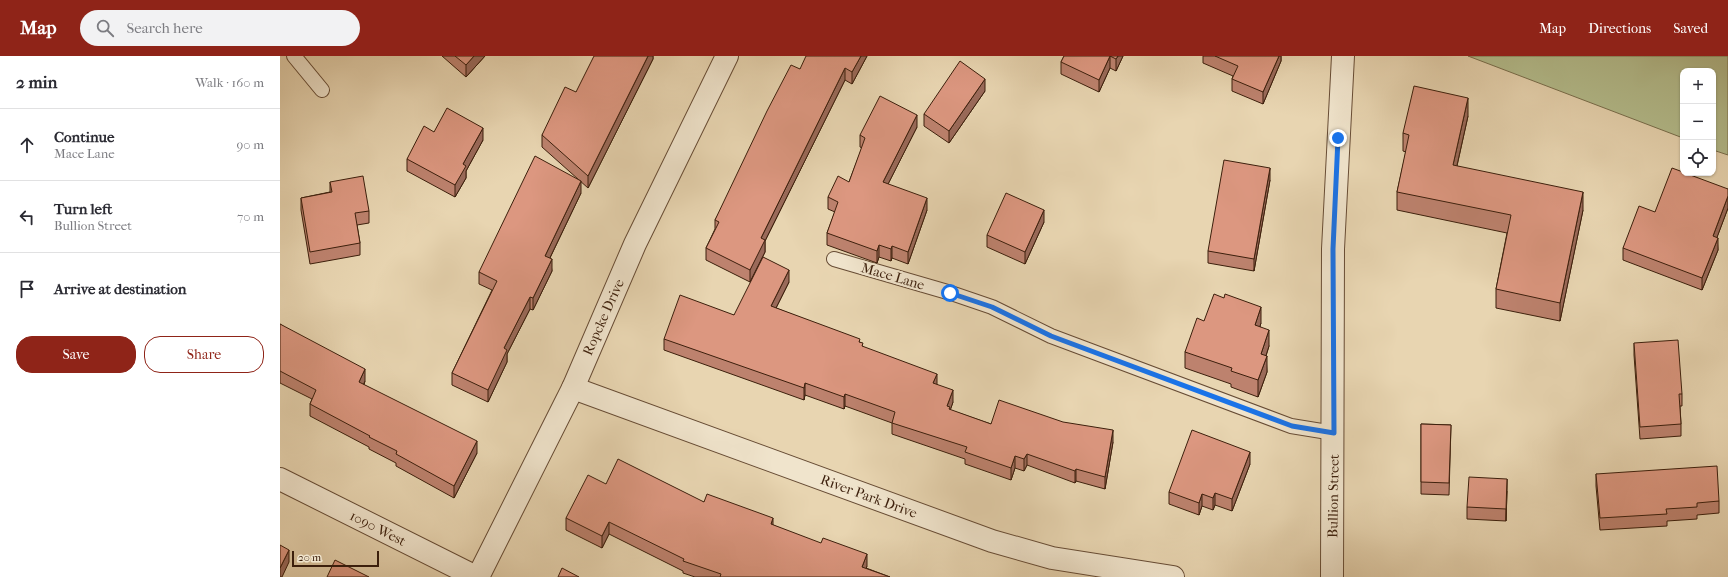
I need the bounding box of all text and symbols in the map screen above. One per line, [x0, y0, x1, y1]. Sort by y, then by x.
search box [80, 10, 360, 46]
text: Map [20, 17, 56, 39]
icon: search [94, 17, 116, 39]
text: Search here [126, 19, 203, 37]
text: Map [1539, 20, 1566, 37]
text: Directions [1588, 20, 1651, 37]
text: Saved [1673, 20, 1708, 37]
map controls [1680, 68, 1716, 176]
button: + [1680, 68, 1716, 104]
text: 2 min [16, 72, 57, 92]
text: Walk · 160 m [195, 75, 264, 90]
button: − [1680, 104, 1716, 140]
text: Continue [54, 128, 114, 146]
route end [1329, 129, 1347, 147]
icon: ahead [16, 134, 38, 156]
text: 90 m [236, 137, 264, 152]
button: locate [1680, 140, 1716, 176]
text: Mace Lane [54, 146, 115, 161]
text: Turn left [54, 200, 112, 218]
icon: left [16, 206, 38, 228]
text: 70 m [237, 209, 264, 224]
text: Bullion Street [54, 218, 132, 233]
street label: Mace Lane [859, 259, 927, 294]
street label: Ropcke Drive [579, 276, 628, 358]
icon: arrive [16, 278, 38, 300]
text: Arrive at destination [54, 280, 186, 298]
route start [941, 284, 959, 302]
button: Save [16, 336, 136, 373]
button: Share [144, 336, 264, 373]
street label: Bullion Street [1324, 454, 1343, 538]
street label: River Park Drive [818, 471, 920, 522]
street label: 1090 West [347, 507, 409, 550]
scale bar [292, 549, 379, 568]
text: 20 m [298, 551, 321, 564]

